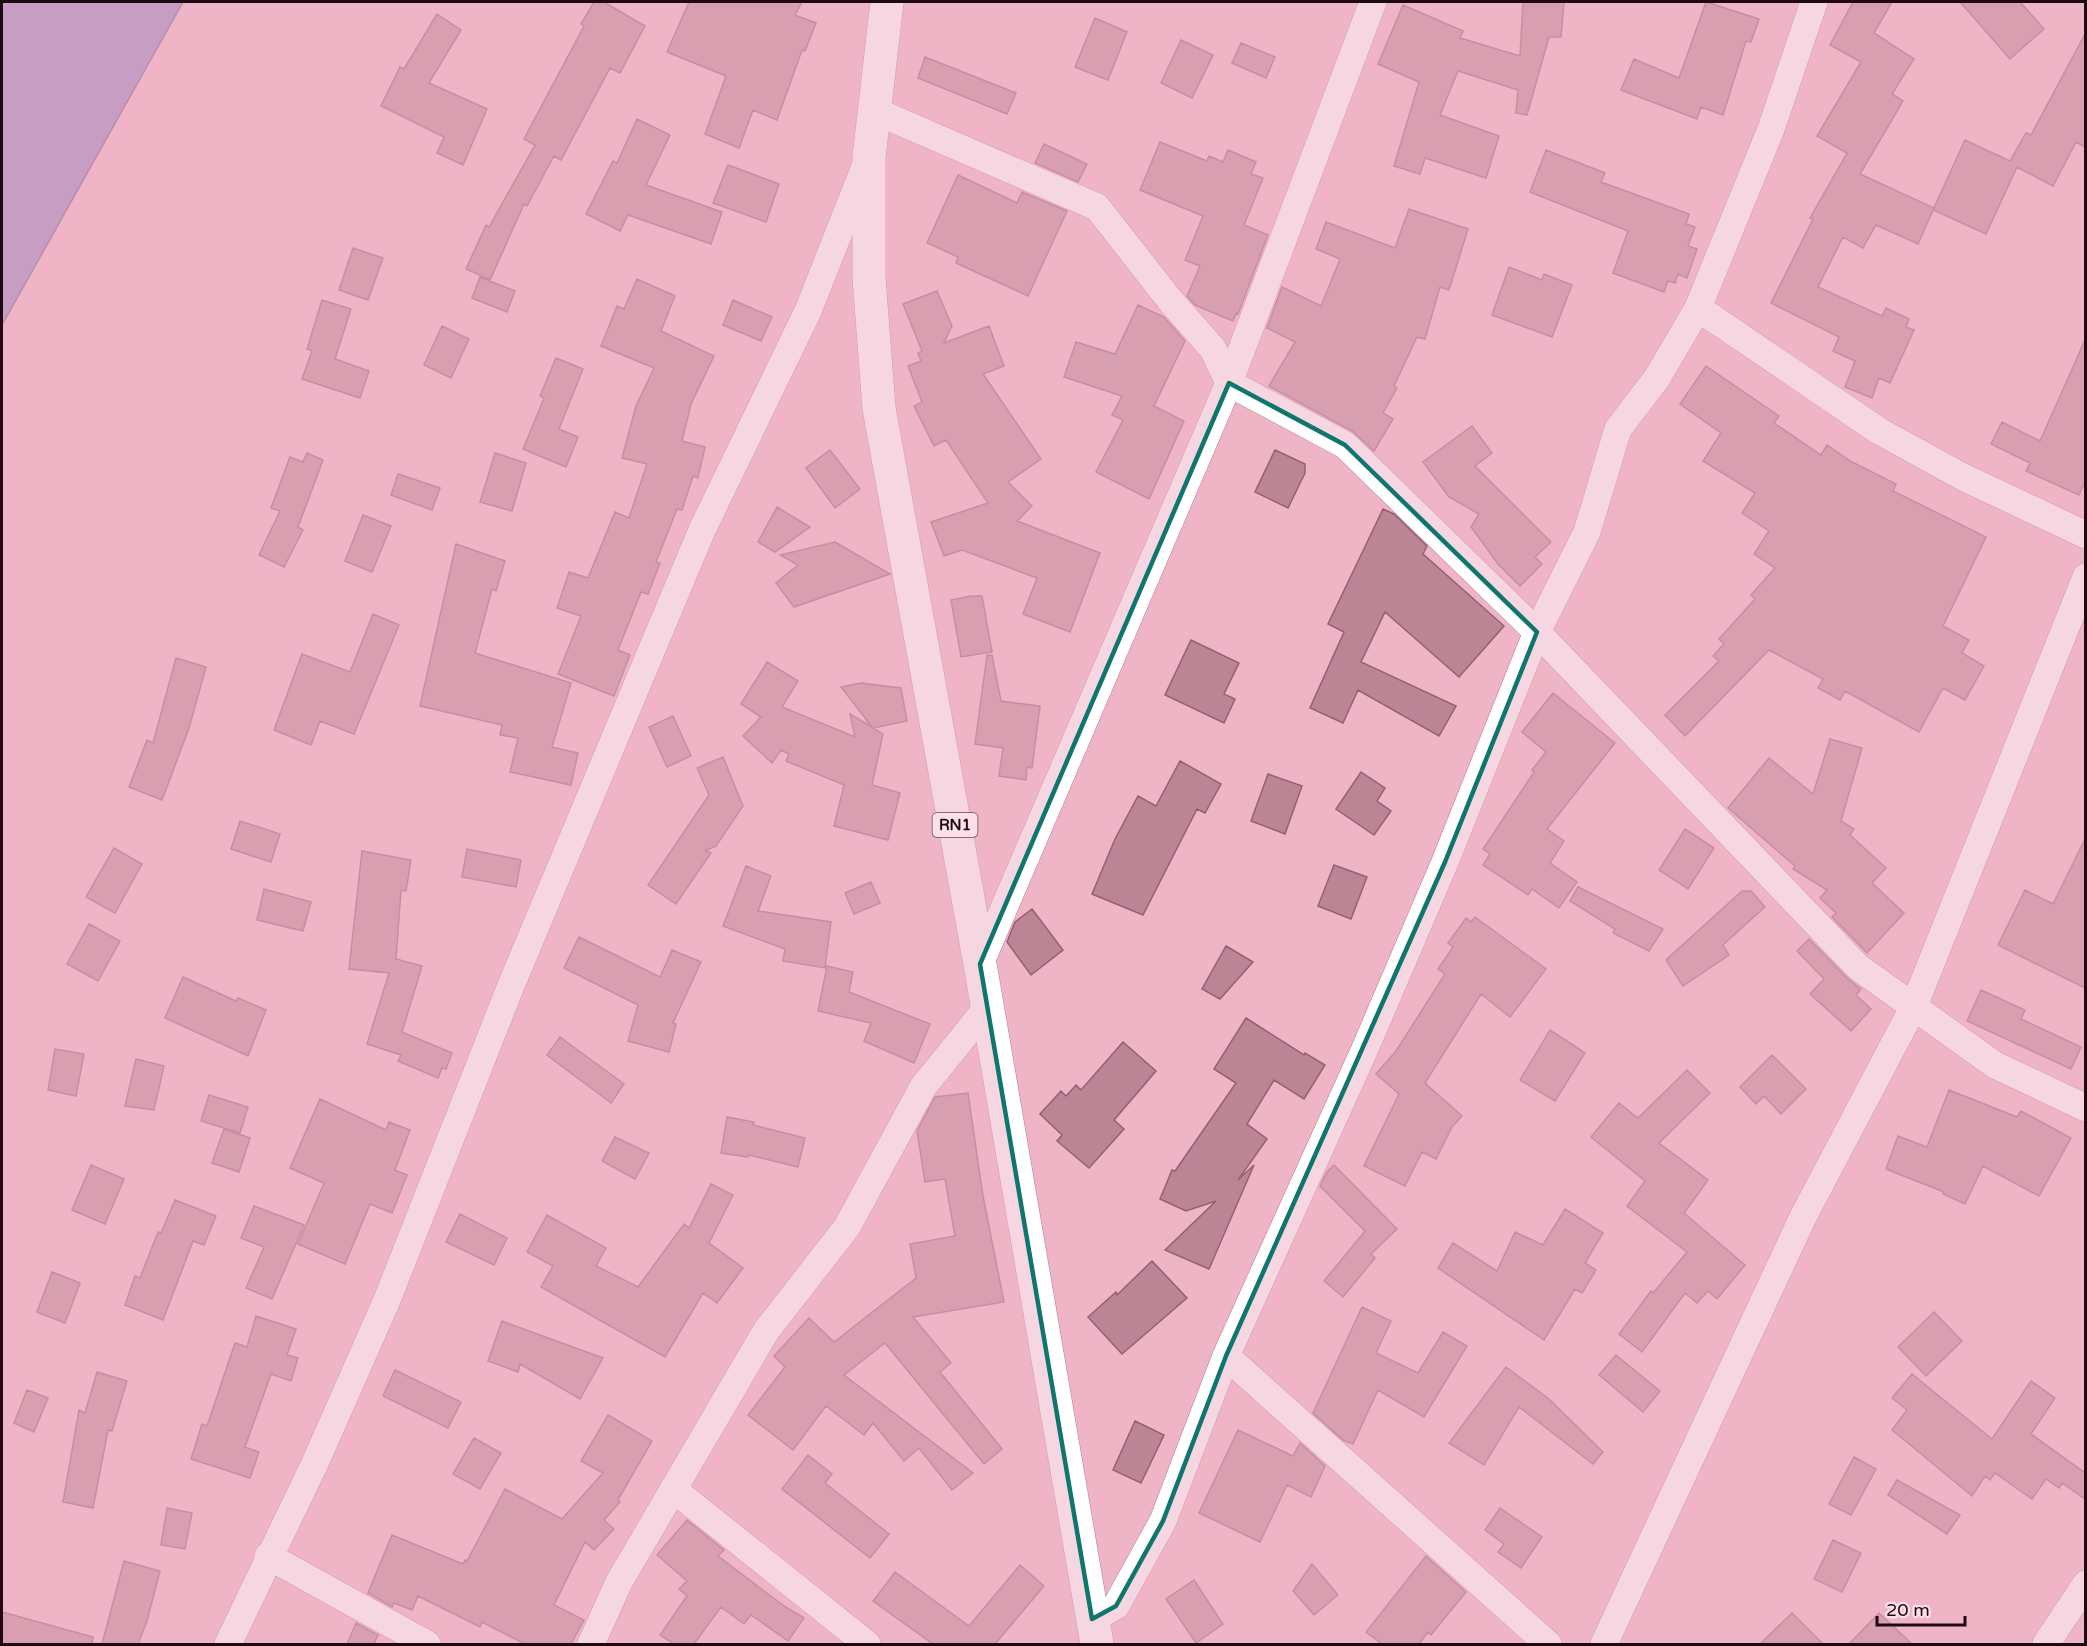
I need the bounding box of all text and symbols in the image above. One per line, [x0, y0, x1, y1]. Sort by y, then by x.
road number: RN1 [932, 813, 978, 837]
scale bar [1877, 1589, 1966, 1627]
text: 20 m [1886, 1599, 1930, 1621]

